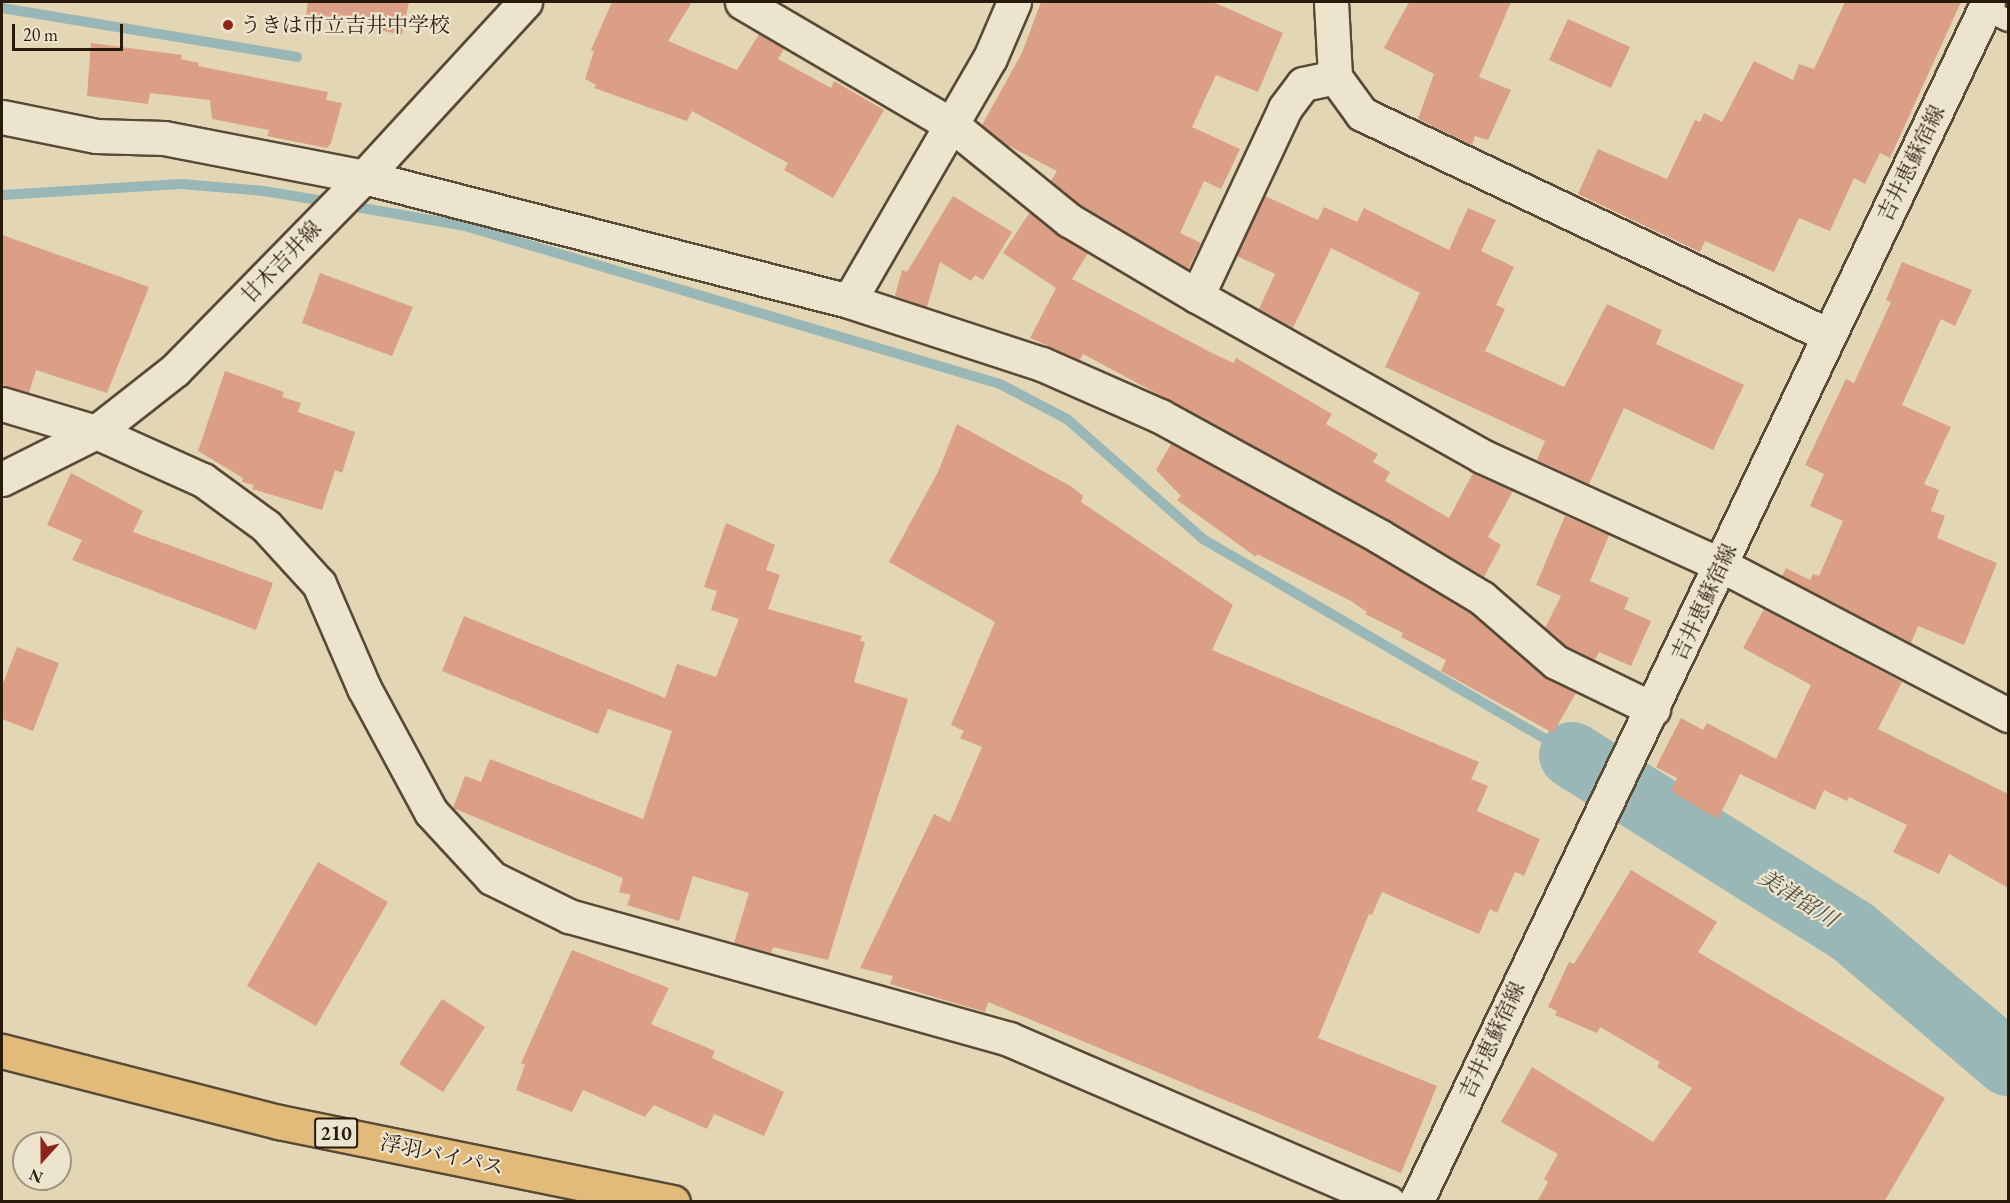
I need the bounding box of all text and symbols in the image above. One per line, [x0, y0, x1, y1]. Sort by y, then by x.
scale bar [15, 12, 126, 50]
place label: うきは市立吉井中学校 [240, 12, 450, 38]
marker: うきは市立吉井中学校 [221, 18, 235, 32]
text: 20 m [23, 23, 58, 46]
street label: 吉井恵蘇宿線 [1872, 101, 1950, 225]
street label: 甘木吉井線 [235, 215, 327, 309]
street label: 吉井恵蘇宿線 [1666, 540, 1742, 664]
water label: 美津留川 [1754, 863, 1842, 933]
street label: 吉井恵蘇宿線 [1454, 978, 1530, 1102]
road number: 210 [314, 1116, 358, 1150]
street label: 浮羽バイパス [378, 1130, 506, 1180]
north arrow [12, 1131, 72, 1191]
text: N [26, 1164, 46, 1189]

